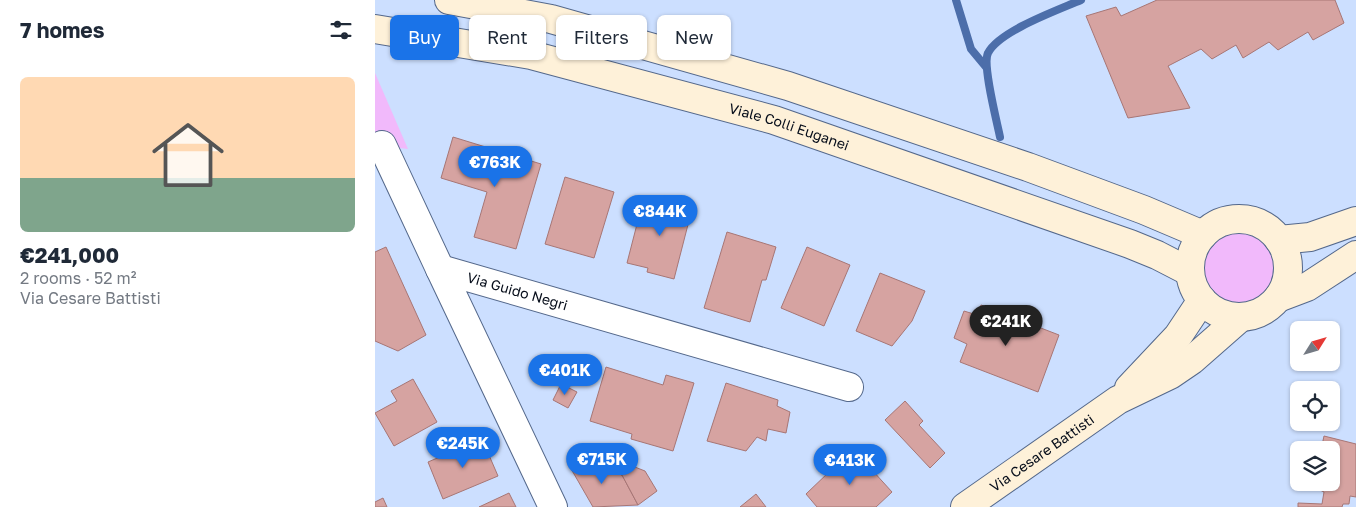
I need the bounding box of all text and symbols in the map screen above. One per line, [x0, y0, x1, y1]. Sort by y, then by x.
chip: Buy [390, 15, 459, 60]
chip: Rent [469, 15, 546, 60]
chip: Filters [556, 15, 647, 60]
chip: New [657, 15, 731, 60]
icon: filters [327, 16, 355, 44]
text: 7 homes [20, 17, 105, 43]
street label: Viale Colli Euganei [727, 99, 852, 154]
icon: home [143, 110, 233, 200]
pin: €763K [460, 146, 530, 188]
text: €763K [469, 152, 521, 172]
pin: €844K [625, 194, 695, 237]
text: €844K [633, 201, 687, 221]
text: €241,000 [20, 242, 119, 268]
text: 2 rooms · 52 m² [20, 268, 136, 288]
street label: Via Guido Negri [465, 268, 570, 313]
text: Via Cesare Battisti [20, 288, 161, 308]
pin: €241K [971, 304, 1041, 347]
text: €241K [981, 311, 1031, 331]
north arrow [1290, 321, 1340, 371]
map controls [1290, 321, 1340, 491]
pin: €401K [530, 354, 600, 396]
text: €401K [539, 360, 591, 380]
button: locate [1290, 381, 1340, 431]
street label: Via Cesare Battisti [986, 410, 1097, 495]
pin: €245K [428, 426, 498, 469]
text: €245K [437, 433, 489, 453]
button: layers [1290, 441, 1340, 491]
pin: €715K [567, 442, 637, 485]
pin: €413K [815, 444, 885, 486]
text: €715K [577, 449, 627, 469]
text: €413K [825, 450, 875, 470]

